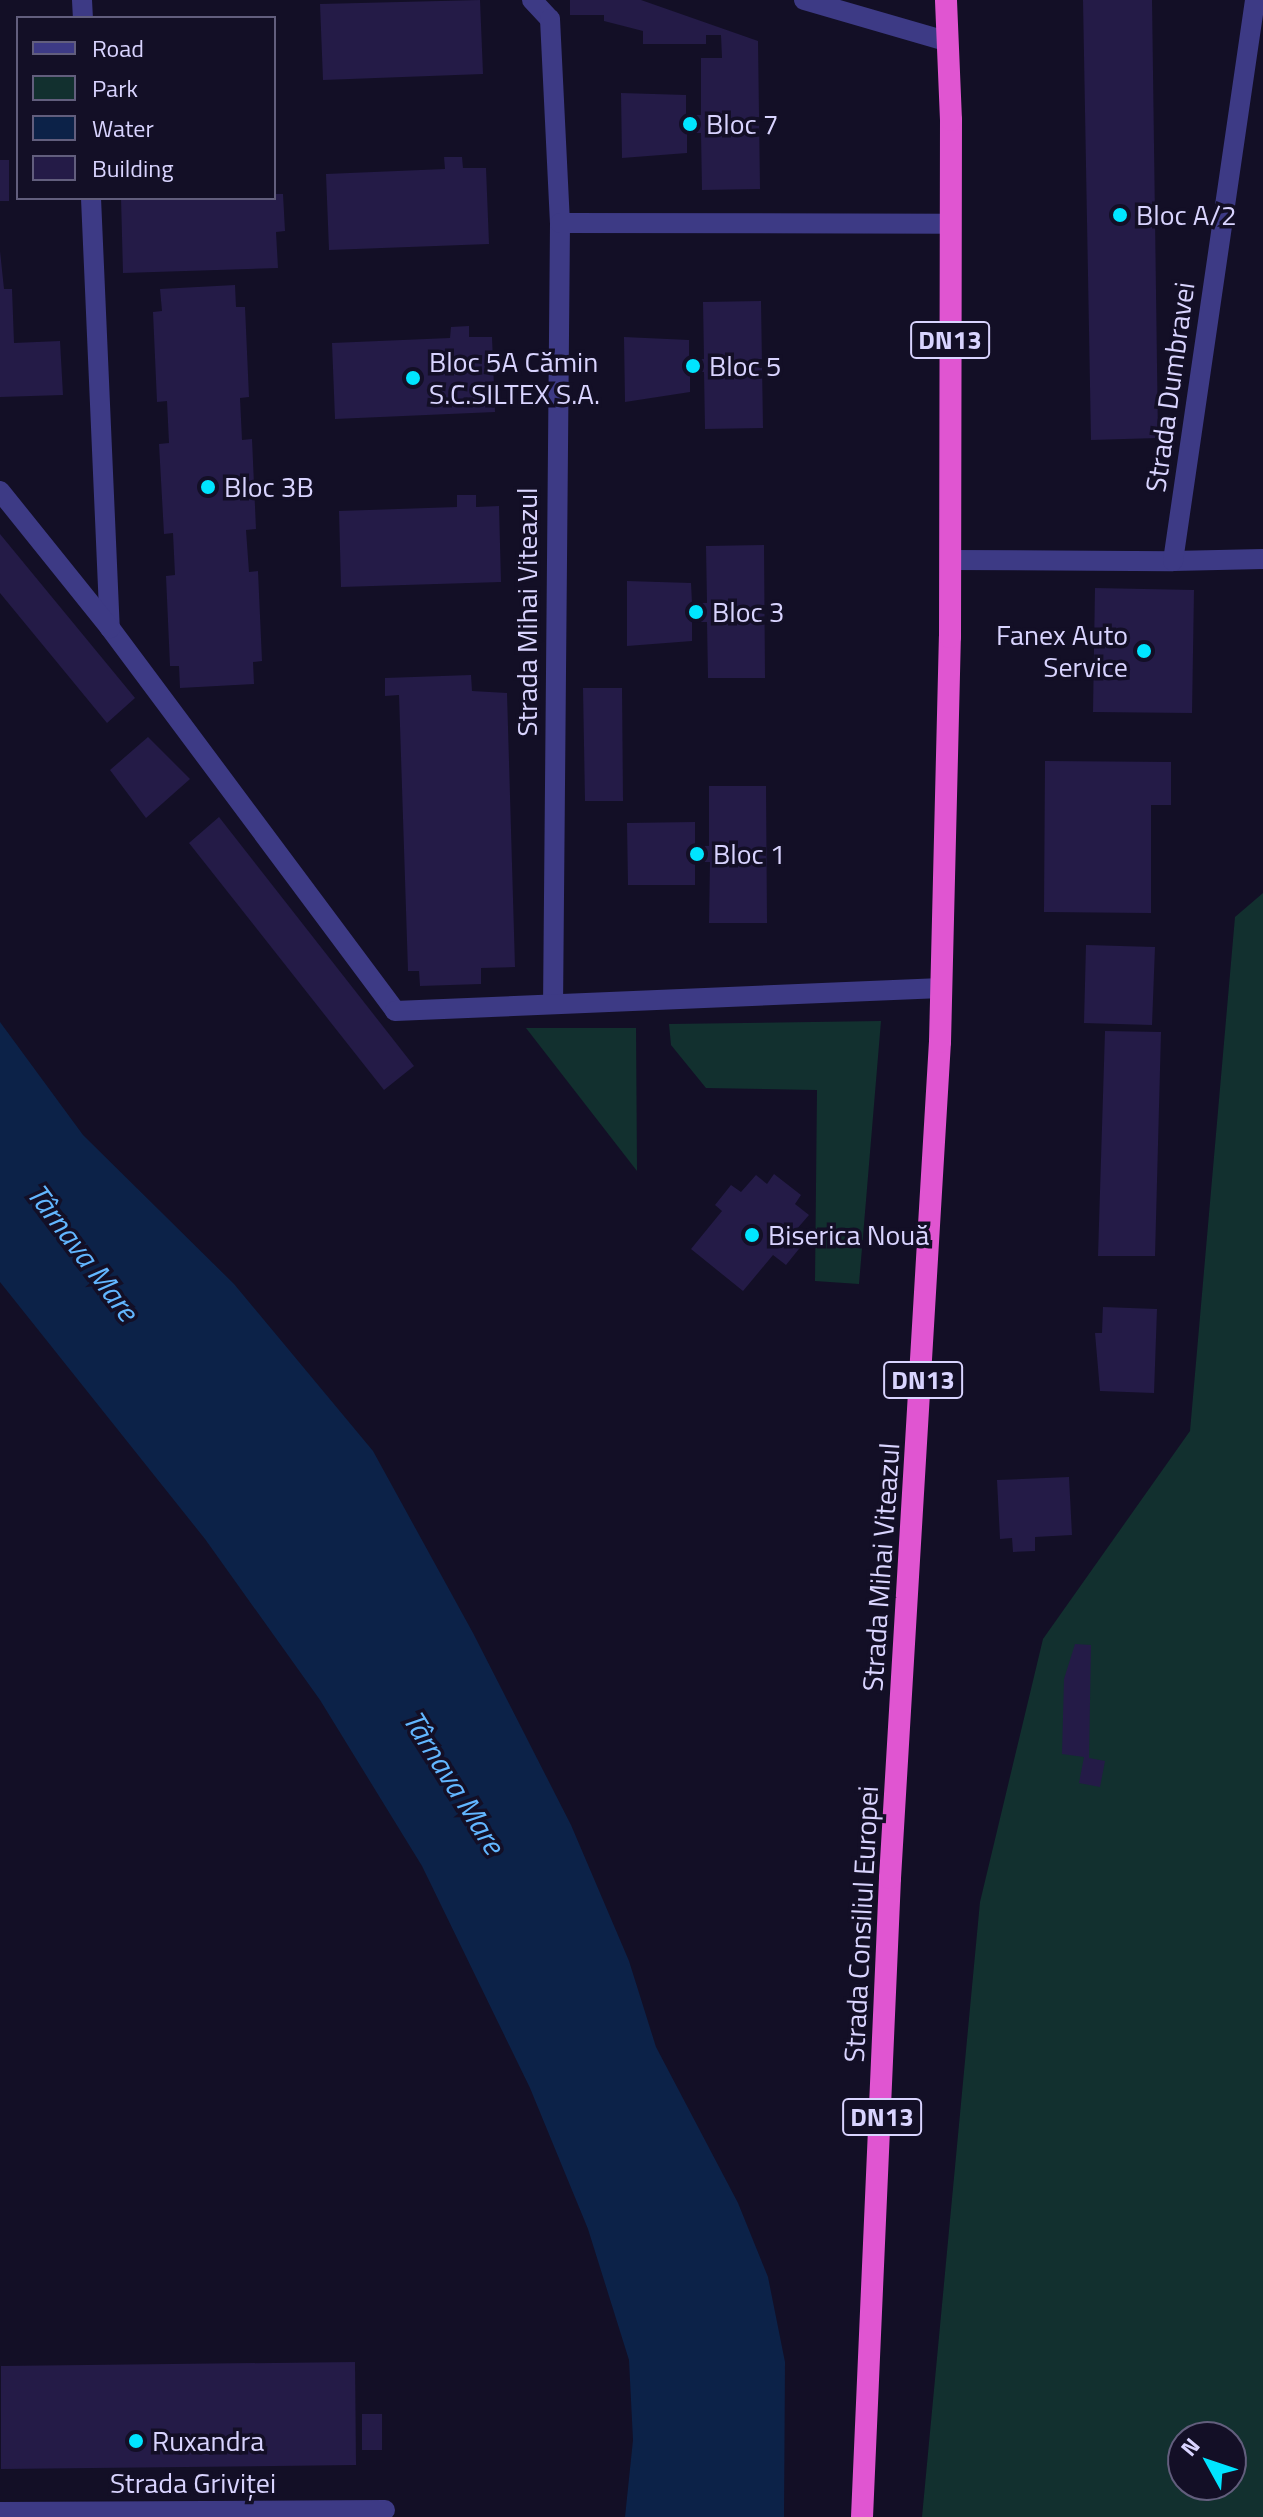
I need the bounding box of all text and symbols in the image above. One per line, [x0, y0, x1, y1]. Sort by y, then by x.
legend [16, 16, 276, 200]
text: Road [92, 30, 144, 66]
text: Park [92, 70, 138, 106]
place label: Bloc 7 [706, 107, 779, 141]
text: Water [92, 110, 154, 146]
marker: Bloc 7 [681, 115, 699, 133]
text: Building [92, 150, 174, 186]
place label: Bloc A/2 [1136, 198, 1237, 232]
marker: Bloc A/2 [1111, 206, 1129, 224]
street label: Strada Dumbravei [1139, 280, 1201, 494]
road number: DN13 [910, 318, 990, 362]
place label: Bloc 5A Cămin S.C.SILTEX S.A. [429, 345, 600, 411]
place label: Bloc 5 [709, 349, 782, 383]
marker: Bloc 5 [684, 357, 702, 375]
marker: Bloc 5A Cămin S.C.SILTEX S.A. [404, 369, 422, 387]
place label: Bloc 3B [224, 470, 314, 504]
marker: Bloc 3B [199, 478, 217, 496]
street label: Strada Mihai Viteazul [510, 488, 544, 736]
place label: Bloc 3 [712, 595, 785, 629]
marker: Bloc 3 [687, 603, 705, 621]
place label: Fanex Auto Service [996, 618, 1128, 684]
marker: Fanex Auto Service [1135, 642, 1153, 660]
place label: Bloc 1 [713, 837, 786, 871]
marker: Bloc 1 [688, 845, 706, 863]
water label: Târnava Mare [20, 1176, 146, 1328]
place label: Biserica Nouă [768, 1218, 929, 1252]
marker: Biserica Nouă [743, 1226, 761, 1244]
road number: DN13 [883, 1358, 963, 1402]
street label: Strada Mihai Viteazul [856, 1442, 906, 1692]
water label: Târnava Mare [396, 1704, 512, 1860]
street label: Strada Consiliul Europei [837, 1785, 885, 2063]
road number: DN13 [842, 2095, 922, 2139]
north arrow [1167, 2421, 1247, 2501]
place label: Ruxandra [152, 2424, 264, 2458]
text: N [1172, 2430, 1208, 2464]
marker: Ruxandra [127, 2432, 145, 2450]
street label: Strada Griviței [110, 2466, 276, 2500]

